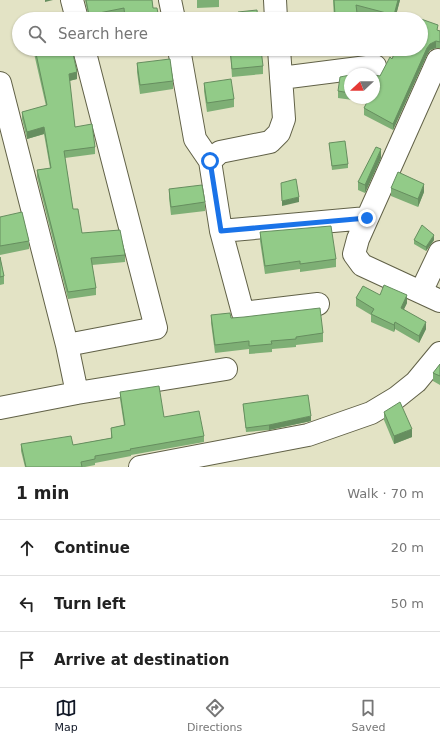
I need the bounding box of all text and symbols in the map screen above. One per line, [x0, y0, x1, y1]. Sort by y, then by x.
search box [12, 12, 428, 56]
icon: search [26, 23, 48, 45]
text: Search here [58, 25, 148, 43]
north arrow [344, 68, 380, 104]
route start [201, 152, 219, 170]
route end [358, 209, 376, 227]
text: 1 min [16, 483, 69, 503]
text: Walk · 70 m [347, 486, 424, 501]
icon: ahead [16, 537, 38, 559]
text: Continue [54, 539, 130, 557]
text: 20 m [391, 540, 424, 555]
icon: left [16, 593, 38, 615]
text: Turn left [54, 595, 126, 613]
text: 50 m [391, 596, 424, 611]
icon: arrive [16, 649, 38, 671]
text: Arrive at destination [54, 651, 229, 669]
tab: Map [55, 697, 78, 734]
tab: Directions [187, 697, 242, 734]
tab: Saved [351, 697, 385, 734]

